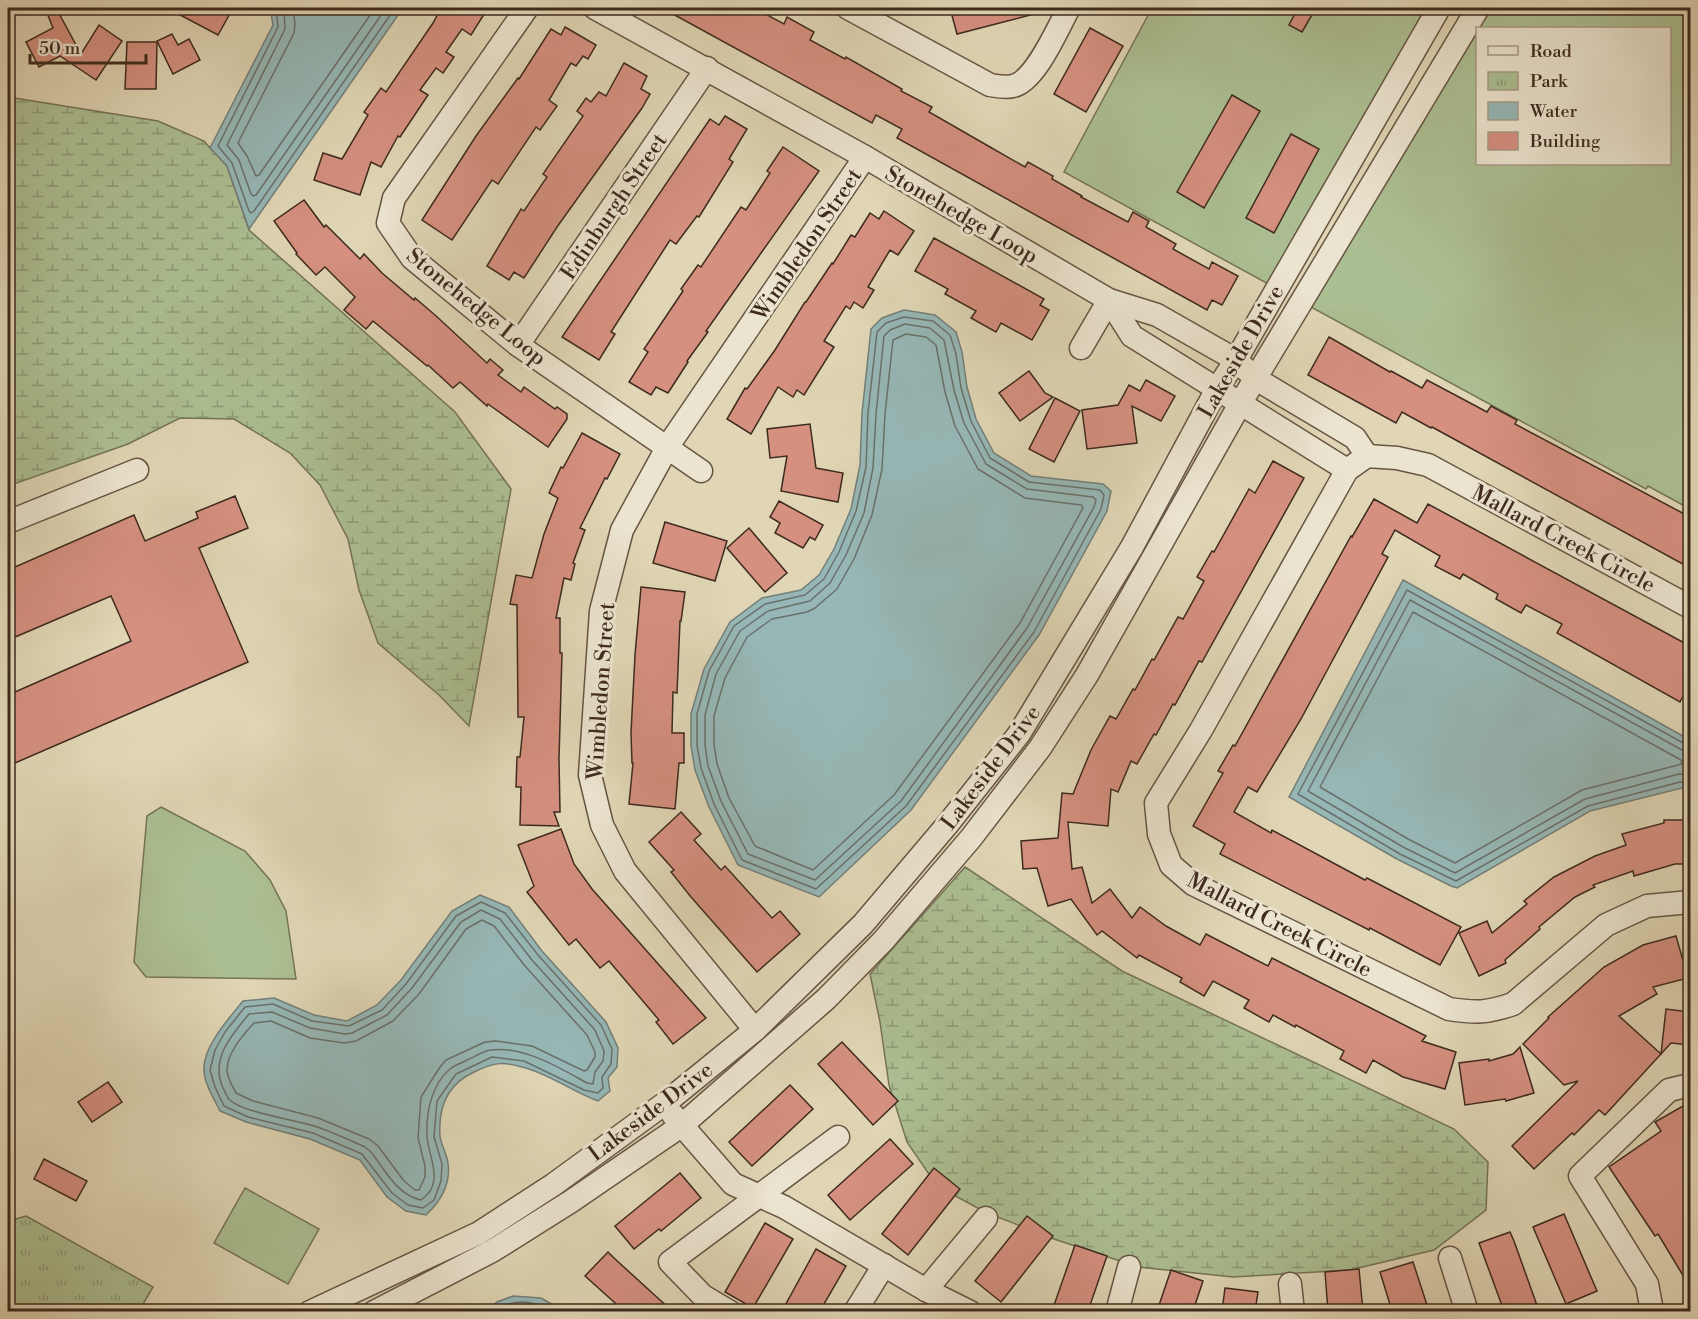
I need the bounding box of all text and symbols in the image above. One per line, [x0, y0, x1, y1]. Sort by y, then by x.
scale bar [30, 27, 146, 65]
legend [1476, 27, 1671, 165]
text: 50 m [39, 37, 81, 60]
text: Road [1530, 40, 1573, 63]
text: Park [1530, 70, 1569, 93]
text: Water [1529, 100, 1578, 123]
street label: Edinburgh Street [555, 128, 673, 285]
text: Building [1529, 130, 1601, 153]
street label: Stonehedge Loop [880, 161, 1043, 270]
street label: Wimbledon Street [746, 163, 868, 327]
street label: Stonehedge Loop [401, 242, 551, 372]
street label: Lakeside Drive [1192, 280, 1290, 423]
street label: Mallard Creek Circle [1467, 480, 1660, 599]
street label: Wimbledon Street [582, 601, 621, 782]
street label: Lakeside Drive [936, 700, 1047, 836]
street label: Mallard Creek Circle [1182, 867, 1376, 984]
street label: Lakeside Drive [583, 1057, 719, 1168]

